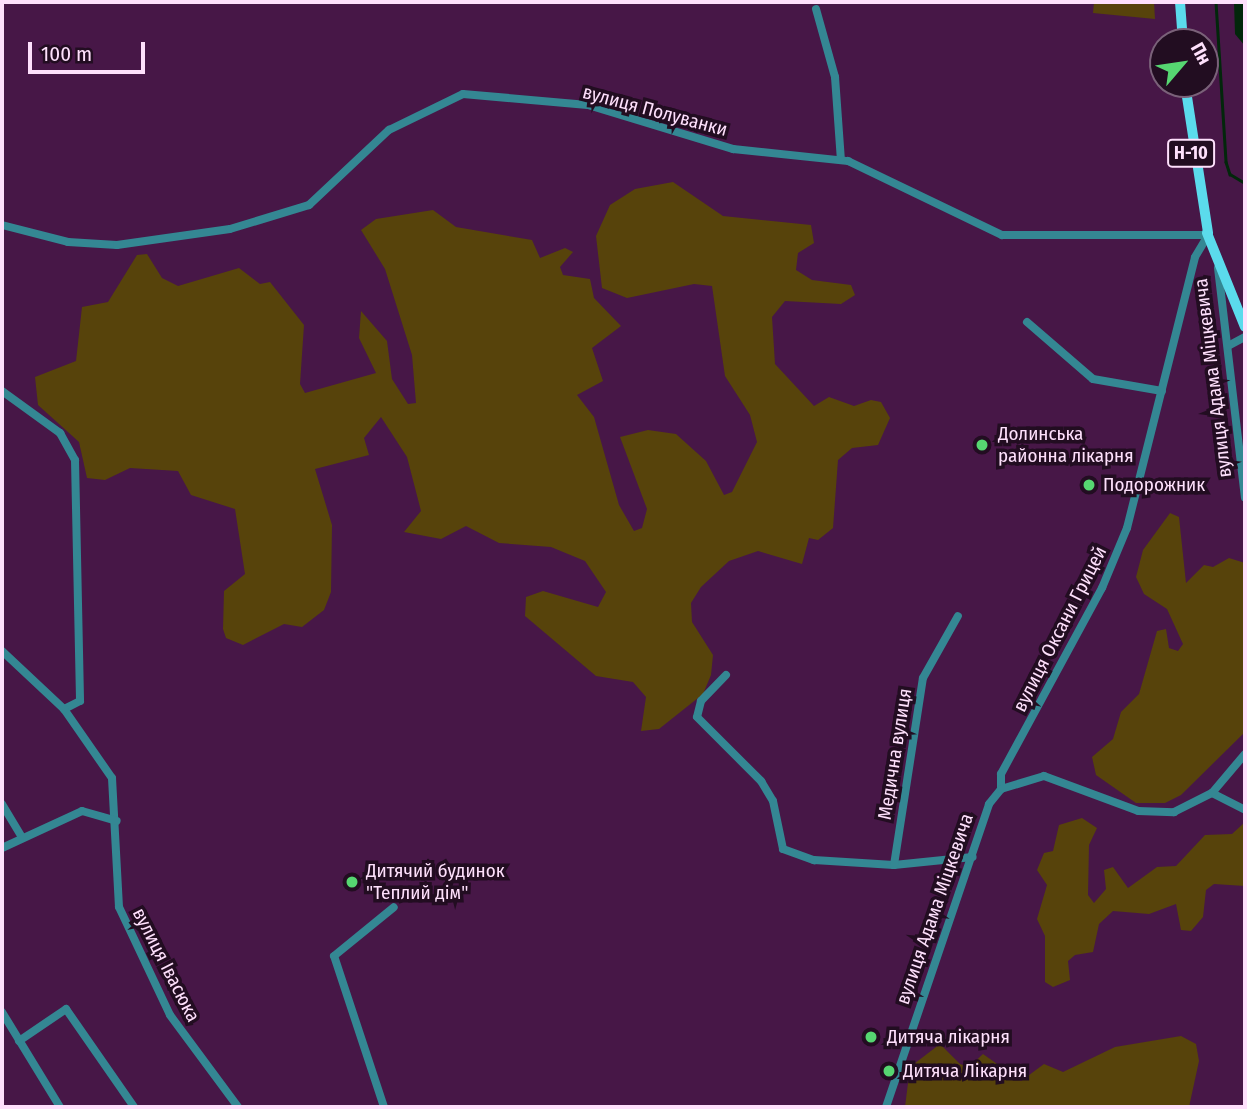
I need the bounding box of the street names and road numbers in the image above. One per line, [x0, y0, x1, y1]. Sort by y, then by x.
street label: вулиця Полуванки [580, 81, 730, 141]
road number: Н-10 [1166, 138, 1216, 168]
street label: вулиця Адама Міцкевича [1189, 277, 1237, 479]
street label: вулиця Оксани Грицей [1008, 542, 1112, 716]
street label: Медична вулиця [873, 687, 917, 821]
street label: вулиця Адама Міцкевича [892, 810, 978, 1008]
street label: вулиця Івасюка [128, 904, 204, 1026]

